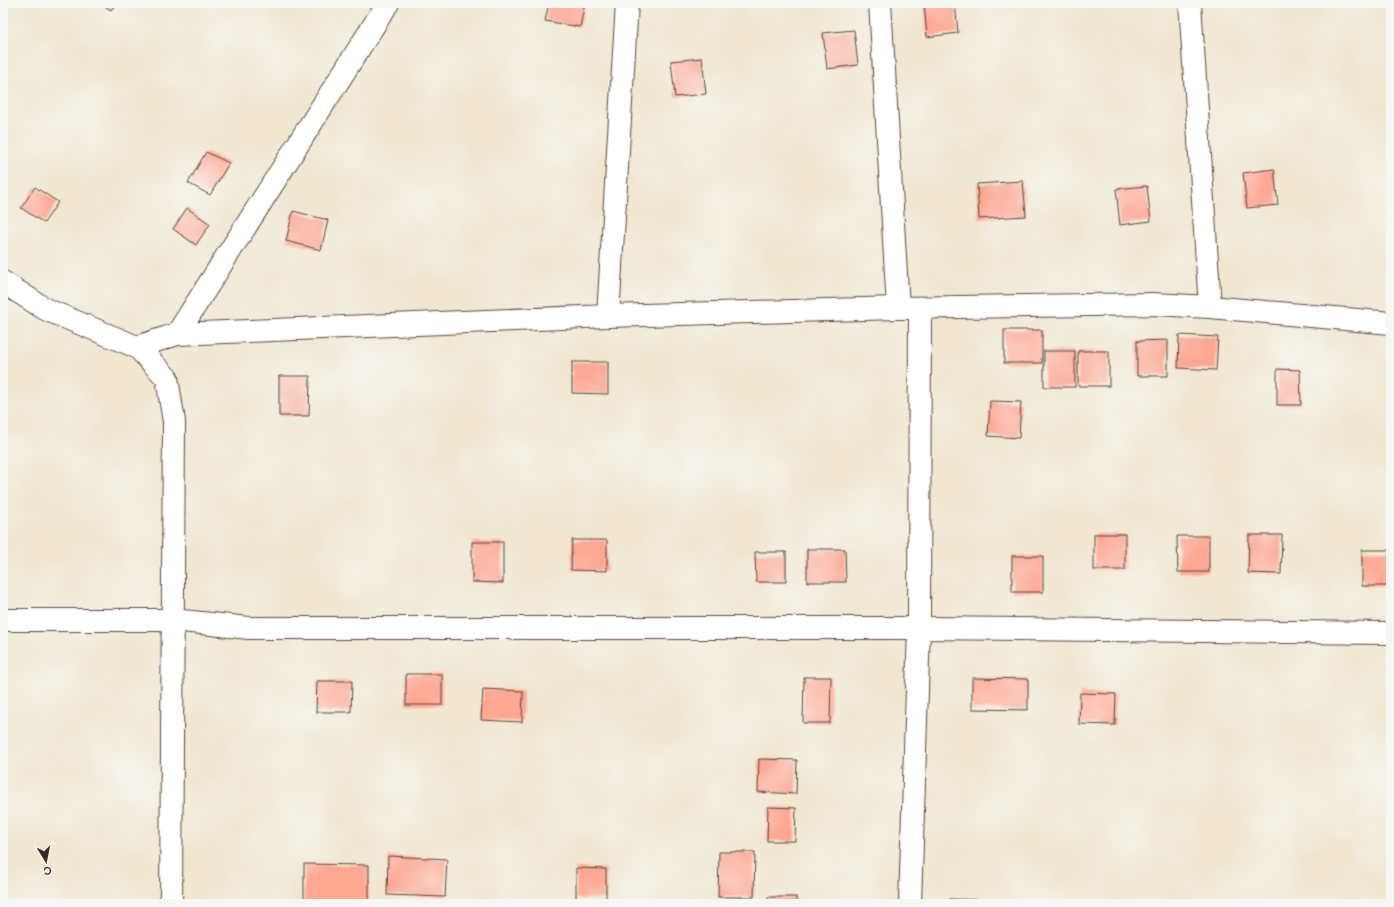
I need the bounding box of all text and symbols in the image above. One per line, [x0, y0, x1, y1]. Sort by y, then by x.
north arrow [26, 841, 66, 881]
text: С [42, 863, 53, 877]

